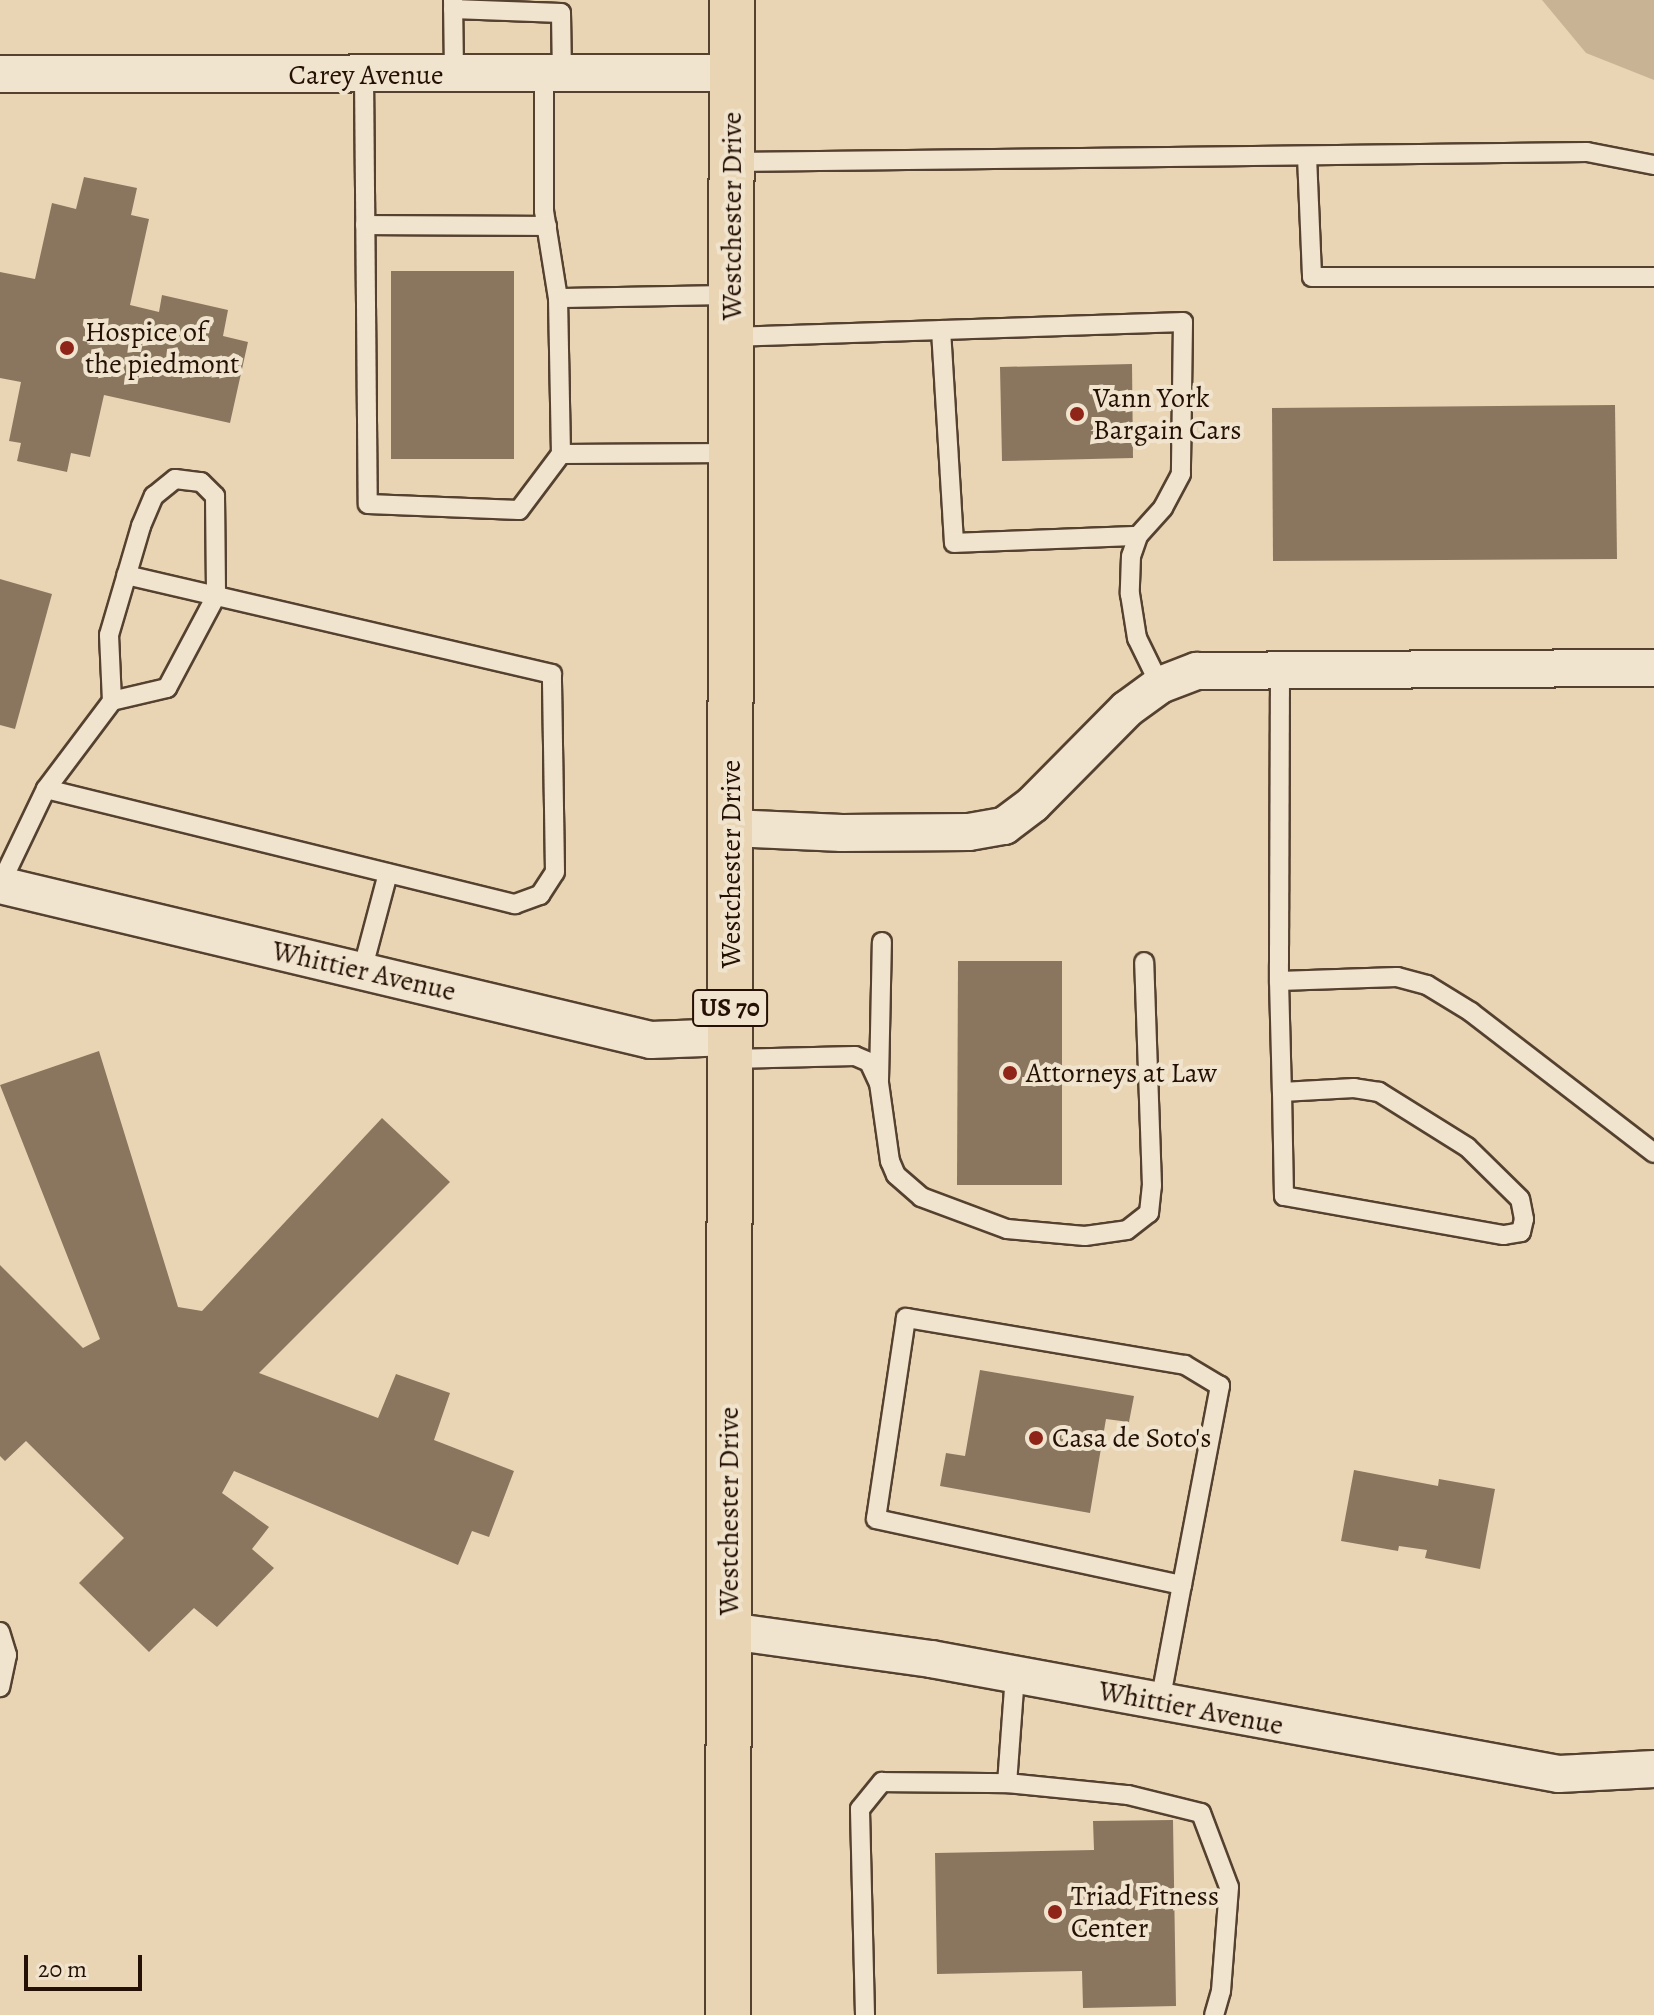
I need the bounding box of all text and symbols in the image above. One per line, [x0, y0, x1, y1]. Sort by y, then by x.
street label: Carey Avenue [289, 58, 443, 92]
street label: Westchester Drive [715, 112, 749, 320]
place label: Hospice of the piedmont [85, 315, 239, 381]
marker: Hospice of the piedmont [56, 337, 78, 359]
place label: Vann York Bargain Cars [1093, 381, 1242, 447]
marker: Vann York Bargain Cars [1068, 405, 1086, 423]
street label: Westchester Drive [714, 760, 748, 968]
street label: Whittier Avenue [269, 934, 459, 1008]
road number: US 70 [692, 986, 768, 1030]
place label: Attorneys at Law [1026, 1056, 1217, 1090]
marker: Attorneys at Law [1001, 1064, 1019, 1082]
street label: Westchester Drive [712, 1407, 746, 1615]
place label: Casa de Soto's [1052, 1421, 1211, 1455]
marker: Casa de Soto's [1027, 1429, 1045, 1447]
street label: Whittier Avenue [1096, 1674, 1286, 1742]
place label: Triad Fitness Center [1071, 1879, 1219, 1945]
marker: Triad Fitness Center [1046, 1903, 1064, 1921]
scale bar [28, 1939, 146, 1989]
text: 20 m [38, 1953, 87, 1985]

